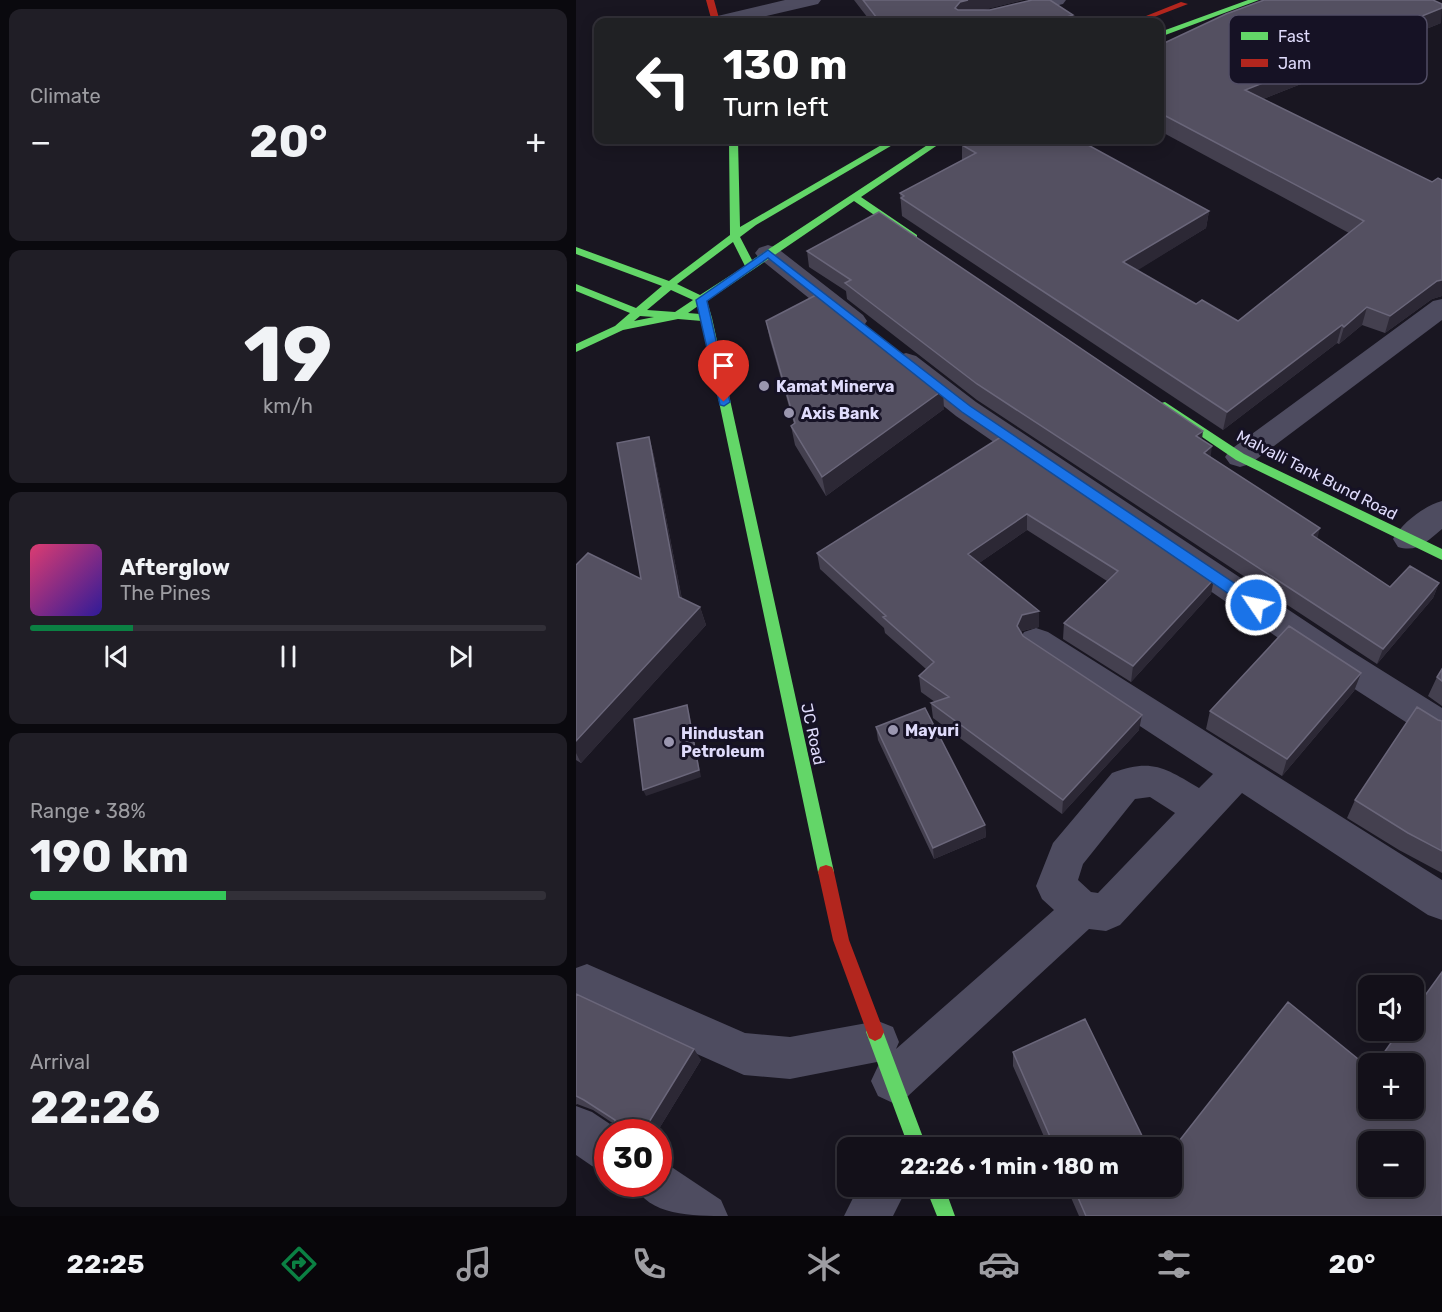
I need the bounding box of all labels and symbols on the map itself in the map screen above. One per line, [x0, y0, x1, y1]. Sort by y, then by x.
legend [1229, 15, 1427, 84]
text: Fast [1278, 27, 1310, 46]
text: Jam [1278, 54, 1311, 73]
pin [698, 340, 749, 402]
place label: Kamat Minerva [776, 377, 894, 396]
marker: Kamat Minerva [757, 379, 771, 393]
place label: Axis Bank [801, 404, 880, 423]
marker: Axis Bank [782, 406, 796, 420]
street label: Malvalli Tank Bund Road [1234, 426, 1400, 524]
position arrow [1224, 573, 1288, 637]
street label: JC Road [797, 701, 829, 767]
place label: Mayuri [905, 721, 959, 740]
marker: Mayuri [886, 723, 900, 737]
place label: Hindustan Petroleum [681, 724, 765, 761]
marker: Hindustan Petroleum [662, 735, 676, 749]
speed limit sign: 30 [594, 1119, 672, 1197]

